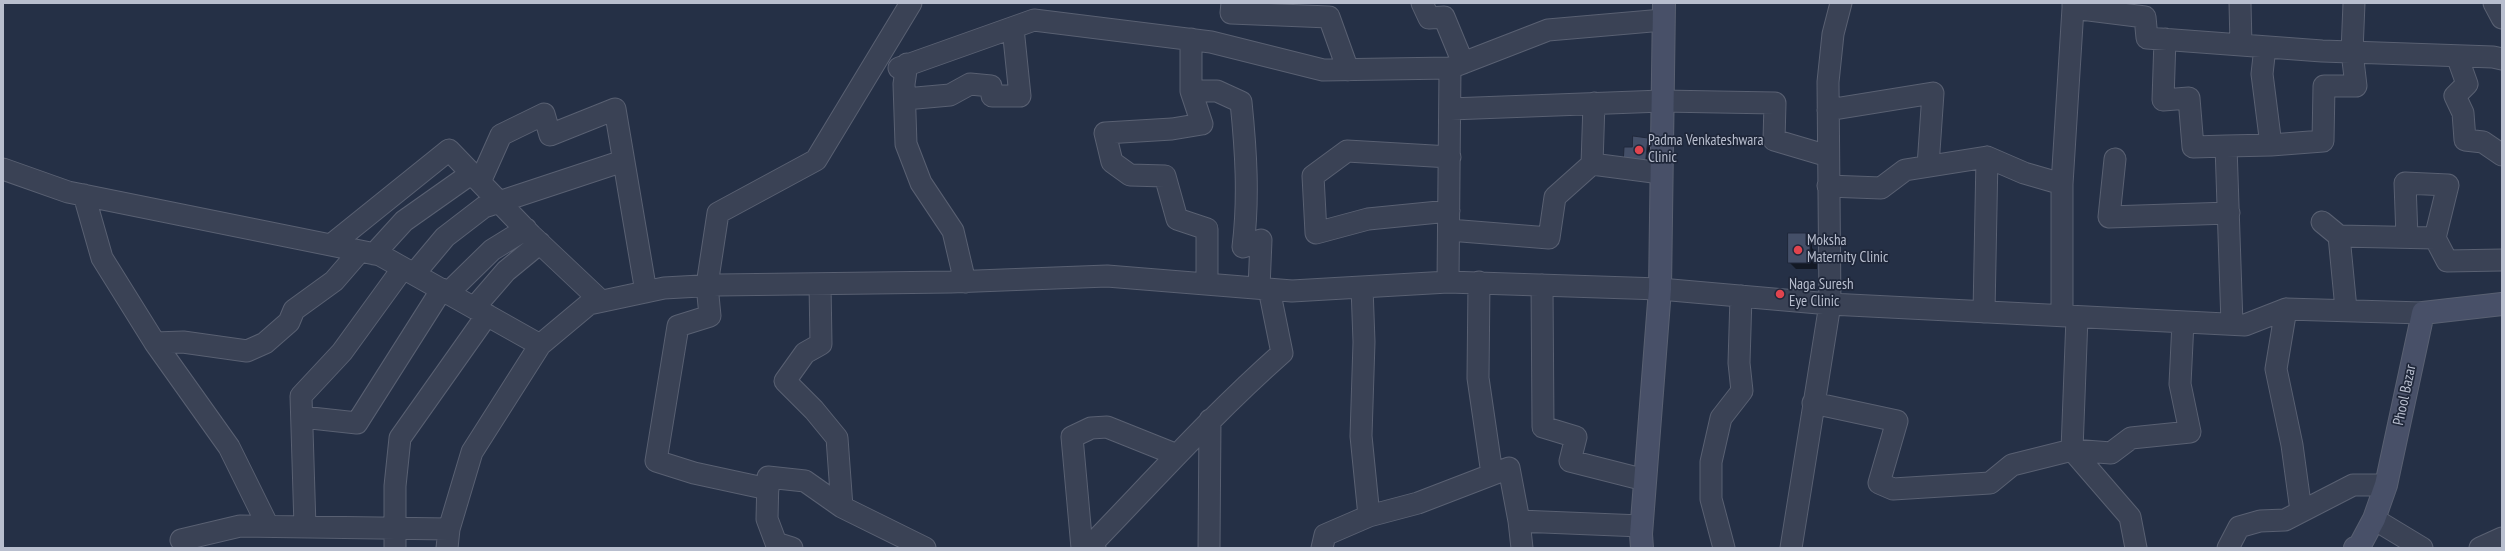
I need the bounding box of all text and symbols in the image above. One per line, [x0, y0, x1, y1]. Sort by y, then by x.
place label: Padma Venkateshwara Clinic [1648, 132, 1763, 167]
marker: Padma Venkateshwara Clinic [1633, 144, 1645, 156]
place label: Moksha Maternity Clinic [1807, 232, 1888, 267]
marker: Moksha Maternity Clinic [1792, 244, 1804, 256]
place label: Naga Suresh Eye Clinic [1789, 276, 1854, 311]
marker: Naga Suresh Eye Clinic [1774, 288, 1786, 300]
street label: Phool Bazar [2390, 363, 2420, 427]

